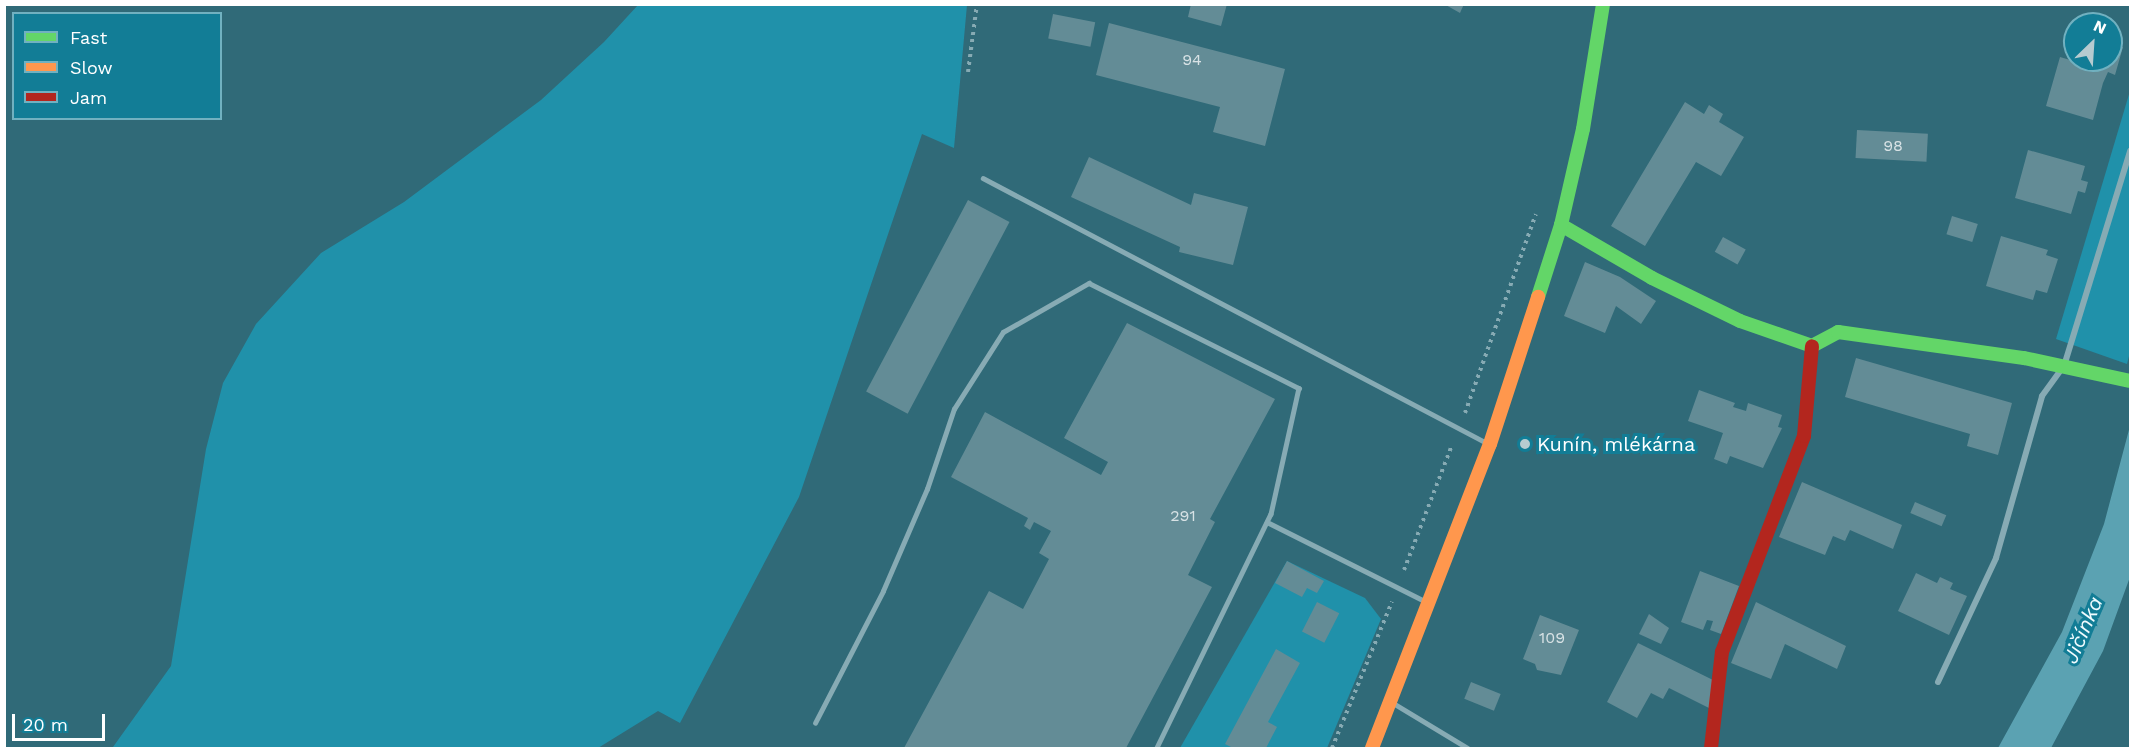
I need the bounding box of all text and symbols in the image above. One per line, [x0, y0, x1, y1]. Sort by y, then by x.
legend [12, 12, 222, 120]
north arrow [2063, 12, 2123, 72]
text: N [2091, 16, 2109, 38]
text: Fast [70, 27, 107, 48]
house number: 94 [1182, 50, 1202, 70]
text: Slow [70, 57, 113, 78]
text: Jam [70, 87, 107, 108]
house number: 98 [1883, 136, 1903, 156]
place label: Kunín, mlékárna [1537, 432, 1695, 456]
marker: Kunín, mlékárna [1518, 437, 1532, 451]
house number: 291 [1170, 506, 1196, 526]
water label: Jičínka [2058, 593, 2108, 667]
house number: 109 [1539, 628, 1565, 648]
scale bar [15, 702, 108, 740]
text: 20 m [23, 714, 68, 735]

